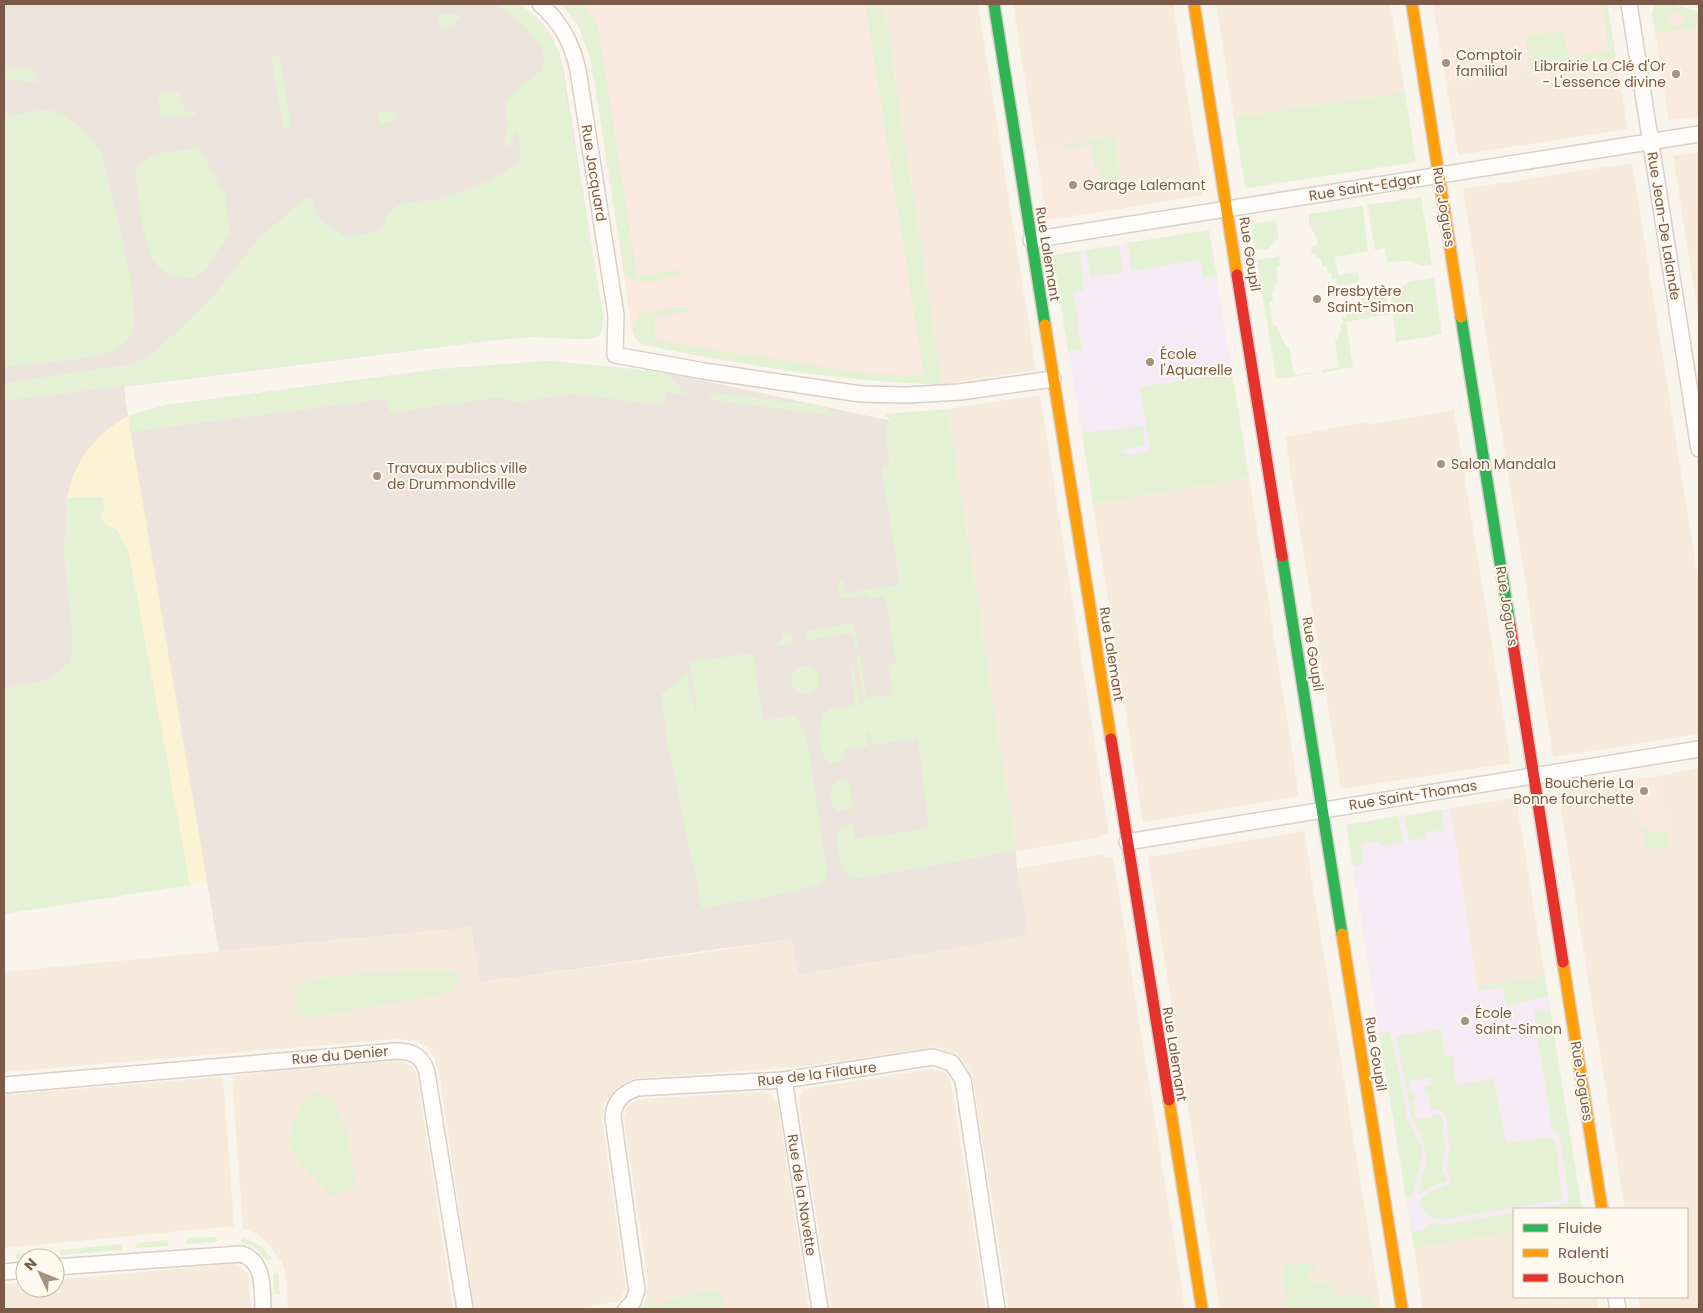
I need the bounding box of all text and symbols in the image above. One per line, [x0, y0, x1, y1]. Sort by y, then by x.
place label: Comptoir familial [1456, 45, 1522, 81]
place label: Librairie La Clé d'Or - L'essence divine [1534, 56, 1666, 92]
marker: Comptoir familial [1440, 57, 1452, 69]
marker: Librairie La Clé d'Or - L'essence divine [1670, 68, 1682, 80]
street label: Rue Jacquard [576, 123, 612, 223]
street label: Rue Jean-De Lalande [1642, 150, 1686, 302]
street label: Rue Jogues [1428, 166, 1460, 248]
street label: Rue Saint-Edgar [1307, 168, 1423, 206]
place label: Garage Lalemant [1083, 175, 1206, 195]
marker: Garage Lalemant [1067, 179, 1079, 191]
street label: Rue Lalemant [1031, 205, 1065, 303]
street label: Rue Goupil [1234, 215, 1266, 293]
place label: Presbytère Saint-Simon [1327, 281, 1414, 317]
marker: Presbytère Saint-Simon [1311, 293, 1323, 305]
place label: École l'Aquarelle [1160, 344, 1233, 380]
marker: École l'Aquarelle [1144, 356, 1156, 368]
place label: Salon Mandala [1451, 454, 1556, 474]
place label: Travaux publics ville de Drummondville [387, 458, 527, 494]
marker: Salon Mandala [1435, 458, 1447, 470]
marker: Travaux publics ville de Drummondville [371, 470, 383, 482]
street label: Rue Jogues [1491, 565, 1523, 647]
street label: Rue Lalemant [1095, 605, 1129, 703]
street label: Rue Goupil [1297, 615, 1329, 693]
place label: Boucherie La Bonne fourchette [1513, 773, 1634, 809]
street label: Rue Saint-Thomas [1347, 775, 1479, 815]
marker: Boucherie La Bonne fourchette [1638, 785, 1650, 797]
place label: École Saint-Simon [1475, 1003, 1562, 1039]
street label: Rue Lalemant [1158, 1005, 1192, 1103]
street label: Rue Goupil [1360, 1015, 1392, 1093]
marker: École Saint-Simon [1459, 1015, 1471, 1027]
street label: Rue Jogues [1566, 1040, 1598, 1122]
street label: Rue du Denier [291, 1041, 389, 1069]
street label: Rue de la Filature [756, 1057, 878, 1091]
street label: Rue de la Navette [782, 1133, 822, 1258]
legend [1513, 1208, 1688, 1298]
text: Fluide [1558, 1217, 1602, 1238]
text: Ralenti [1558, 1242, 1609, 1263]
north arrow [15, 1248, 65, 1298]
text: N [20, 1253, 41, 1275]
text: Bouchon [1558, 1267, 1624, 1288]

